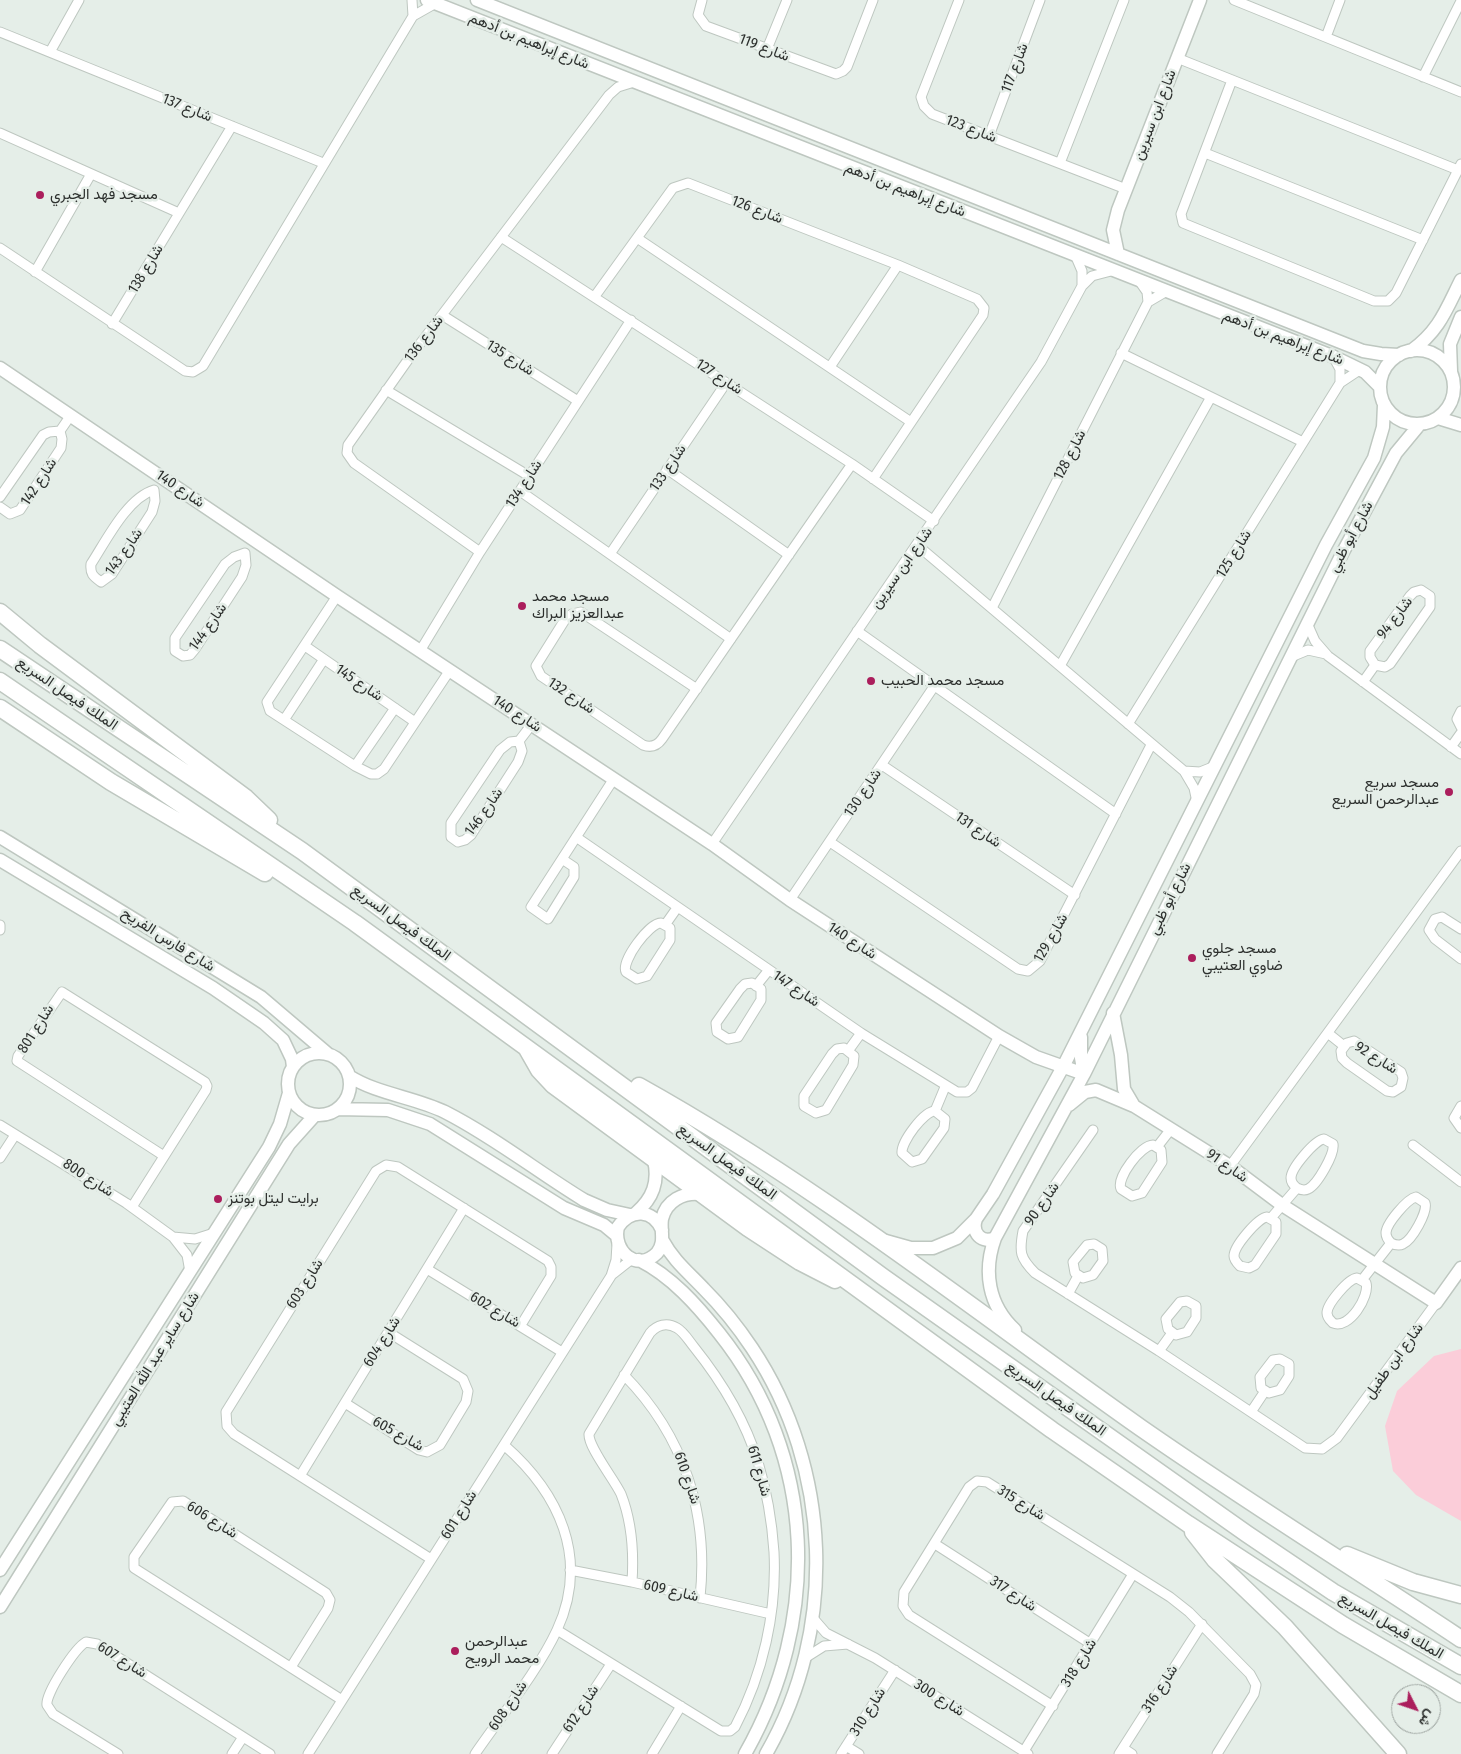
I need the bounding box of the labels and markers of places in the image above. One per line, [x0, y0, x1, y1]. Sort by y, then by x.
place label: مسجد فهد الجبري [50, 186, 158, 204]
marker: مسجد فهد الجبري [34, 189, 46, 201]
place label: مسجد محمد عبدالعزيز البراك [532, 588, 624, 623]
marker: مسجد محمد عبدالعزيز البراك [516, 600, 528, 612]
place label: مسجد محمد الحبيب [881, 672, 1004, 690]
marker: مسجد محمد الحبيب [865, 675, 877, 687]
place label: مسجد سريع عبدالرحمن السريع [1332, 774, 1439, 809]
marker: مسجد سريع عبدالرحمن السريع [1443, 786, 1455, 798]
place label: مسجد جلوي ضاوي العتيبي [1202, 940, 1283, 975]
marker: مسجد جلوي ضاوي العتيبي [1186, 952, 1198, 964]
place label: برايت ليتل بوتنز [228, 1190, 319, 1208]
marker: برايت ليتل بوتنز [212, 1193, 224, 1205]
place label: عبدالرحمن محمد الرويح [465, 1633, 539, 1668]
marker: عبدالرحمن محمد الرويح [449, 1645, 461, 1657]

